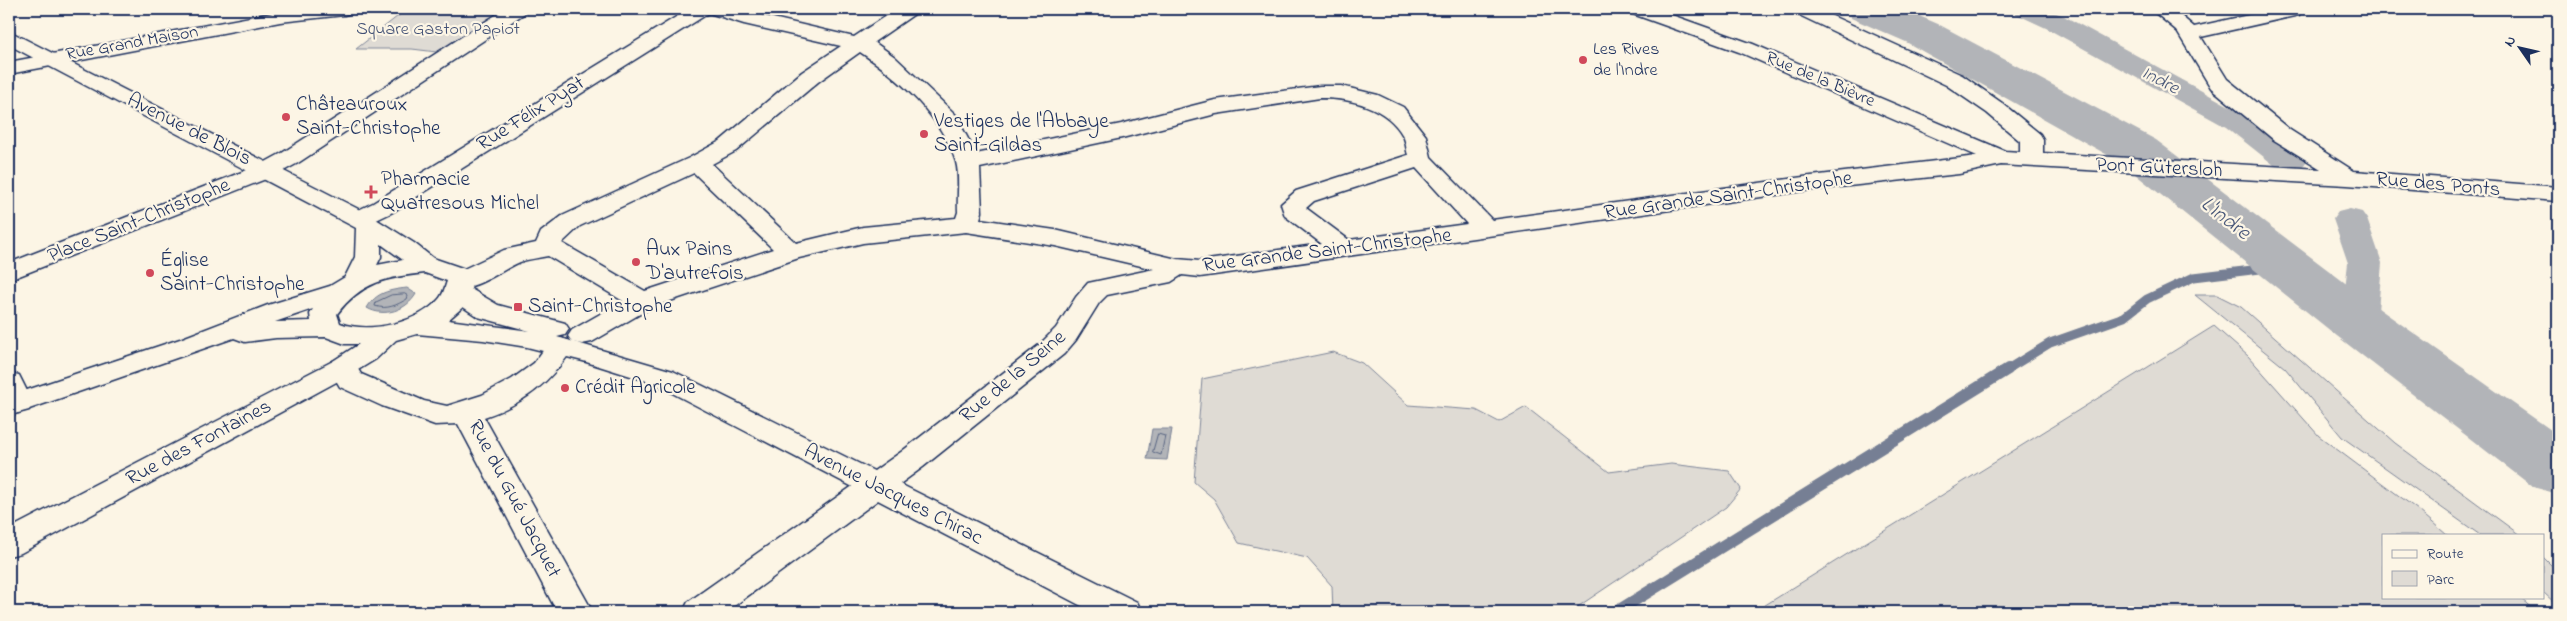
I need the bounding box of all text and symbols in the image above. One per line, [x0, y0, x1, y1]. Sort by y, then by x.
park label: Square Gaston Papiot [356, 17, 520, 43]
street label: Rue Grand Maison [64, 20, 200, 68]
north arrow [2494, 22, 2544, 72]
text: N [2499, 32, 2522, 51]
place label: Les Rives de l'Indre [1593, 37, 1659, 84]
street label: Rue de la Bièvre [1761, 45, 1880, 115]
marker: Les Rives de l'Indre [1577, 54, 1589, 66]
water label: Indre [2136, 60, 2185, 103]
street label: Rue Félix Pyat [471, 69, 592, 161]
street label: Avenue de Blois [121, 86, 257, 174]
place label: Châteauroux Saint-Christophe [296, 90, 441, 144]
place label: Vestiges de l'Abbaye Saint-Gildas [933, 107, 1109, 161]
marker: Châteauroux Saint-Christophe [280, 111, 292, 123]
marker: Vestiges de l'Abbaye Saint-Gildas [918, 128, 930, 140]
street label: Pont Gütersloh [2095, 150, 2223, 186]
street label: Rue Grande Saint-Christophe [1602, 164, 1855, 228]
place label: Pharmacie Quatresous Michel [381, 165, 539, 219]
street label: Rue des Ponts [2374, 165, 2502, 205]
street label: Place Saint-Christophe [43, 170, 235, 271]
marker: Pharmacie Quatresous Michel [365, 186, 377, 198]
water label: L'Indre [2193, 189, 2258, 249]
street label: Rue Grande Saint-Christophe [1201, 221, 1454, 281]
place label: Aux Pains D'autrefois [645, 235, 744, 289]
place label: Église Saint-Christophe [160, 246, 305, 300]
marker: Aux Pains D'autrefois [630, 256, 642, 268]
marker: Église Saint-Christophe [144, 267, 156, 279]
place label: Saint-Christophe [528, 292, 673, 322]
marker: Saint-Christophe [512, 301, 524, 313]
street label: Rue de la Seine [953, 323, 1073, 431]
place label: Crédit Agricole [575, 373, 696, 405]
marker: Crédit Agricole [559, 382, 571, 394]
street label: Rue des Fontaines [121, 392, 277, 494]
street label: Rue du Gué Jacquet [460, 415, 568, 583]
street label: Avenue Jacques Chirac [798, 437, 988, 553]
legend [2382, 534, 2544, 598]
text: Route [2427, 543, 2464, 565]
text: Parc [2427, 569, 2455, 591]

